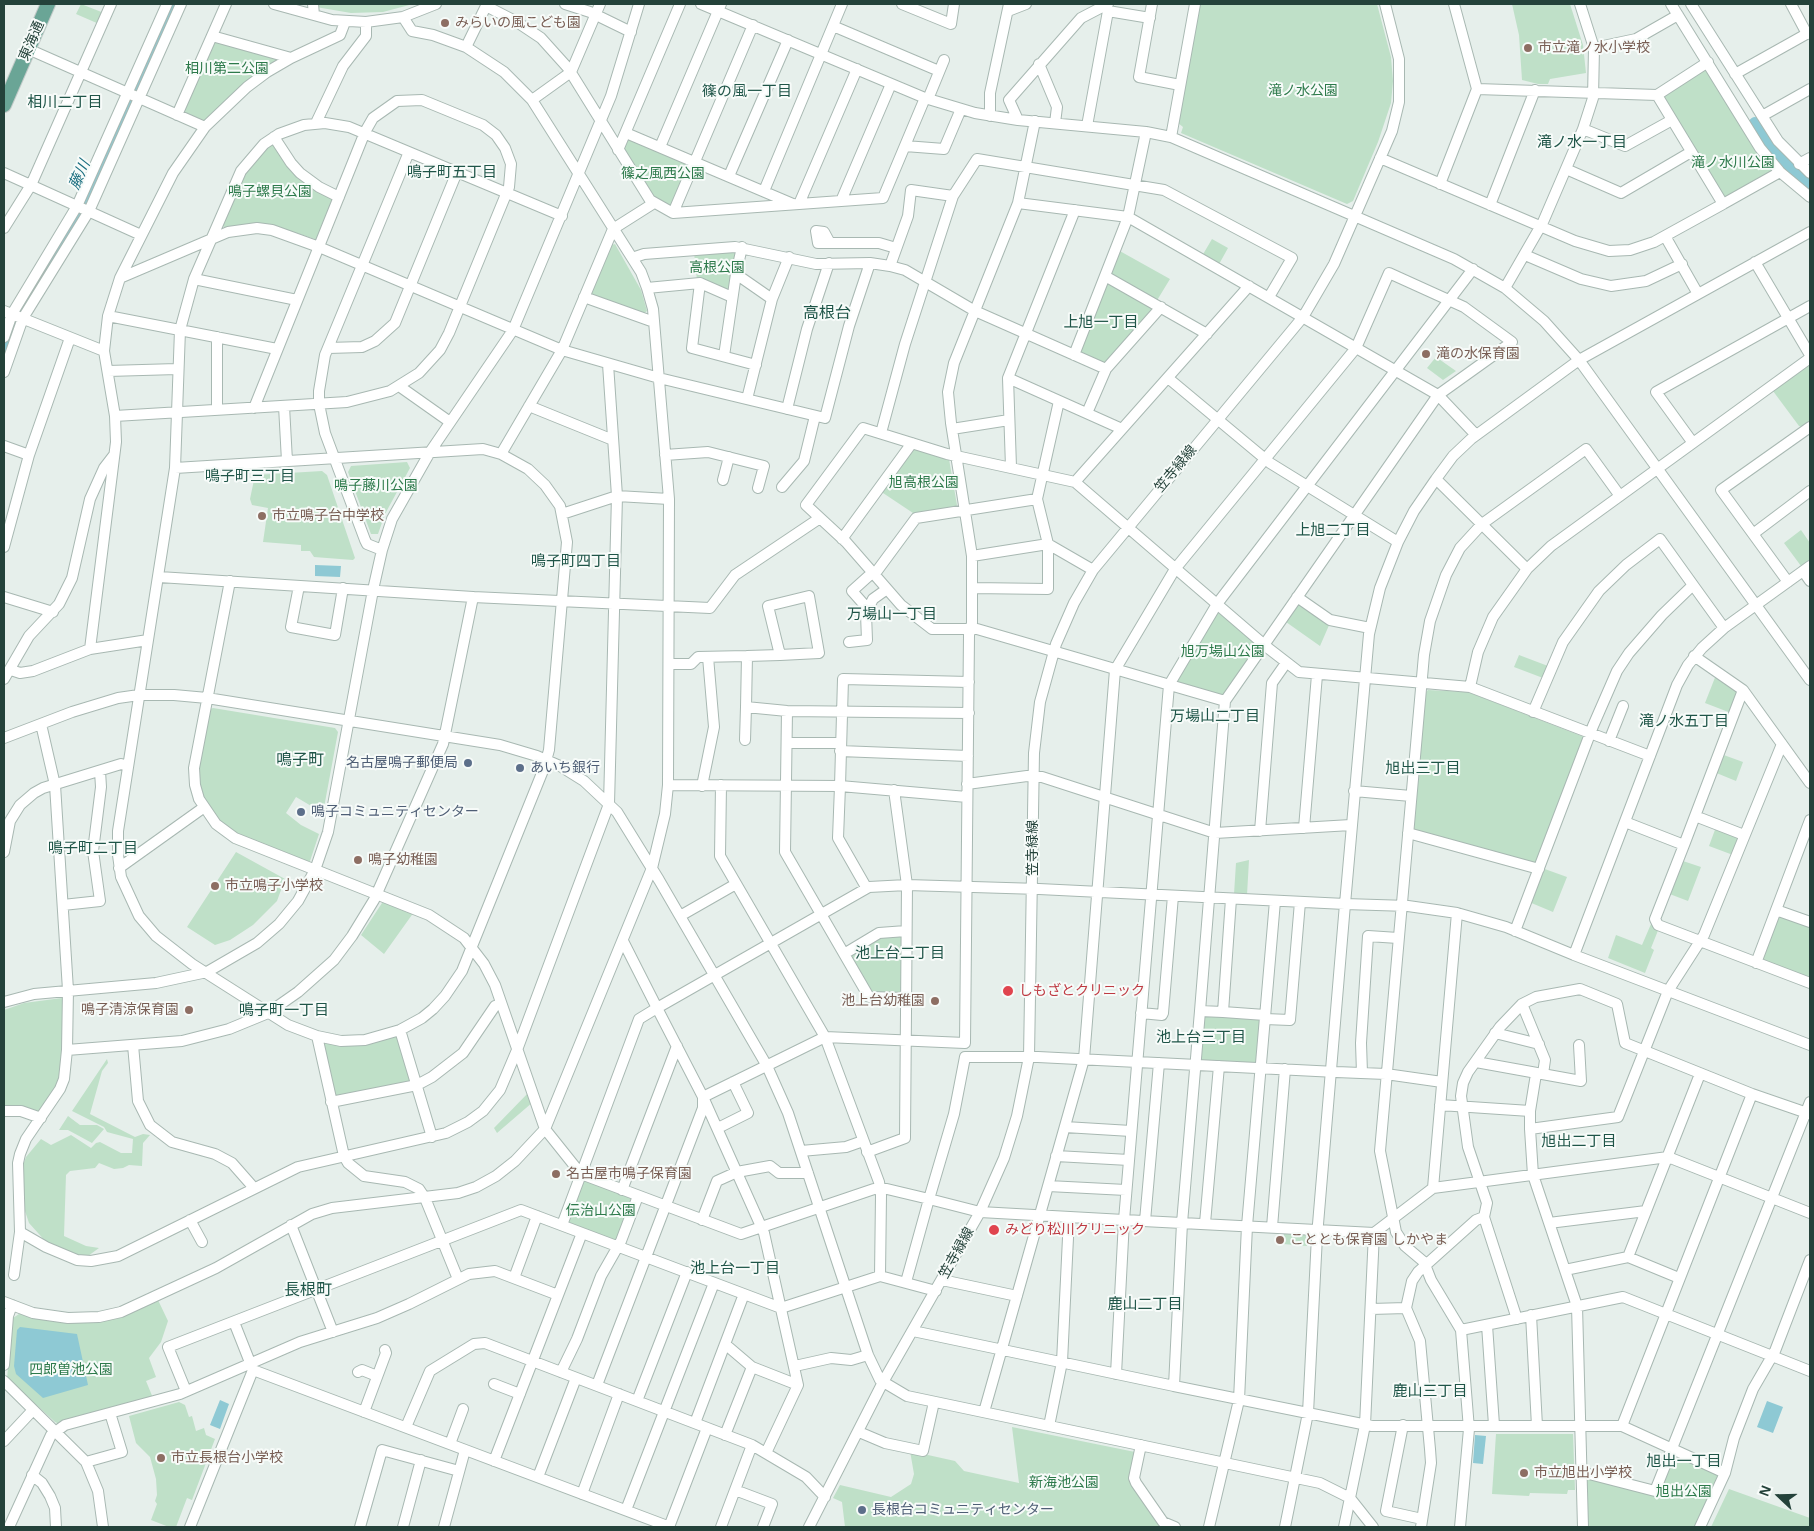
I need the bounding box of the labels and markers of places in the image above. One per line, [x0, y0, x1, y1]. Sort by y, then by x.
place label: みらいの風こども園 [455, 15, 581, 31]
marker: みらいの風こども園 [439, 17, 451, 29]
place label: 市立滝ノ水小学校 [1538, 40, 1650, 56]
marker: 市立滝ノ水小学校 [1522, 42, 1534, 54]
place label: 滝の水保育園 [1436, 346, 1520, 362]
marker: 滝の水保育園 [1420, 348, 1432, 360]
place label: 市立鳴子台中学校 [272, 508, 384, 524]
marker: 市立鳴子台中学校 [256, 510, 268, 522]
place label: 名古屋鳴子郵便局 [346, 755, 458, 771]
marker: 名古屋鳴子郵便局 [462, 757, 474, 769]
place label: あいち銀行 [530, 760, 600, 776]
marker: あいち銀行 [514, 762, 526, 774]
place label: 鳴子コミュニティセンター [311, 804, 479, 820]
marker: 鳴子コミュニティセンター [295, 806, 307, 818]
place label: 鳴子幼稚園 [368, 852, 438, 868]
marker: 鳴子幼稚園 [352, 854, 364, 866]
place label: 市立鳴子小学校 [225, 878, 323, 894]
marker: 市立鳴子小学校 [209, 880, 221, 892]
place label: しもざとクリニック [1019, 983, 1145, 999]
marker: しもざとクリニック [1001, 984, 1015, 998]
place label: 池上台幼稚園 [841, 993, 925, 1009]
marker: 池上台幼稚園 [929, 995, 941, 1007]
place label: 鳴子清涼保育園 [81, 1002, 179, 1018]
marker: 鳴子清涼保育園 [183, 1004, 195, 1016]
place label: 名古屋市鳴子保育園 [566, 1166, 692, 1182]
marker: 名古屋市鳴子保育園 [550, 1168, 562, 1180]
place label: みどり松川クリニック [1005, 1222, 1145, 1238]
marker: みどり松川クリニック [987, 1223, 1001, 1237]
place label: こととも保育園 しかやま [1290, 1232, 1448, 1248]
marker: こととも保育園 しかやま [1274, 1234, 1286, 1246]
place label: 市立長根台小学校 [171, 1450, 283, 1466]
marker: 市立長根台小学校 [155, 1452, 167, 1464]
place label: 市立旭出小学校 [1534, 1465, 1632, 1481]
marker: 市立旭出小学校 [1518, 1467, 1530, 1479]
place label: 長根台コミュニティセンター [872, 1502, 1054, 1518]
marker: 長根台コミュニティセンター [856, 1504, 868, 1516]

